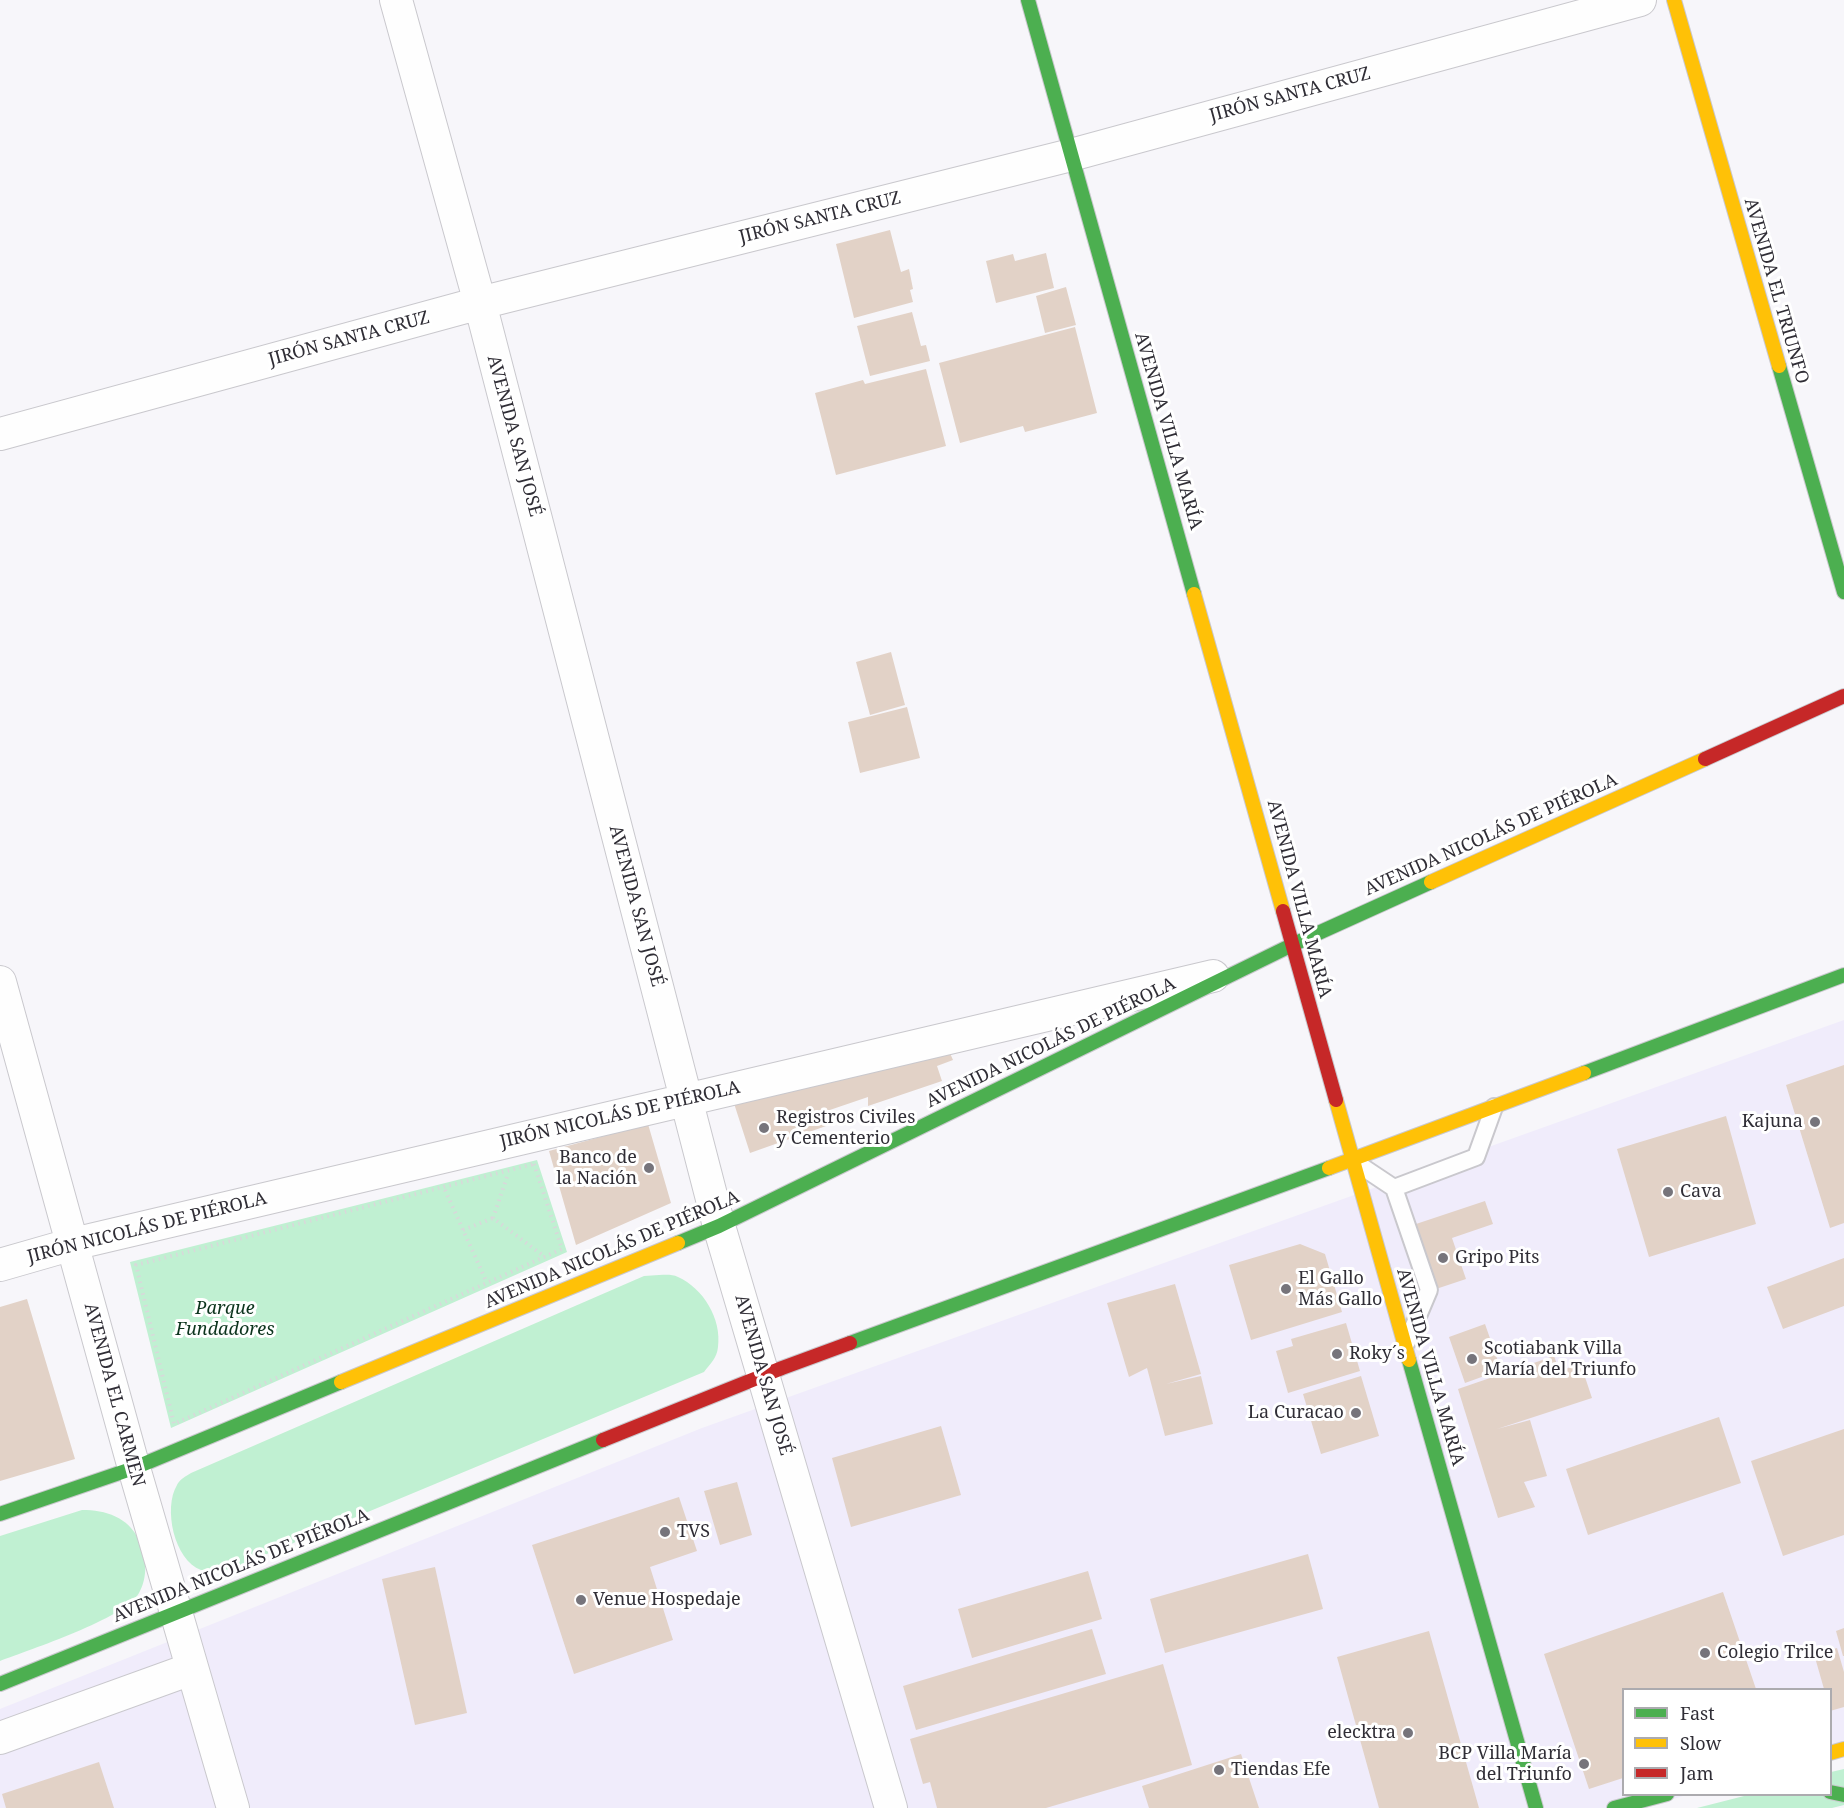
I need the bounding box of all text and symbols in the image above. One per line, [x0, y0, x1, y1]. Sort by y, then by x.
street label: JIRÓN SANTA CRUZ [1207, 63, 1373, 127]
street label: JIRÓN SANTA CRUZ [737, 187, 903, 249]
street label: AVENIDA EL TRIUNFO [1739, 196, 1813, 386]
street label: JIRÓN SANTA CRUZ [266, 307, 432, 371]
street label: AVENIDA VILLA MARÍA [1129, 330, 1207, 532]
street label: AVENIDA SAN JOSÉ [482, 353, 546, 519]
street label: AVENIDA NICOLÁS DE PIÉROLA [1361, 769, 1621, 901]
street label: AVENIDA VILLA MARÍA [1262, 798, 1336, 1000]
street label: AVENIDA SAN JOSÉ [604, 823, 668, 989]
street label: AVENIDA NICOLÁS DE PIÉROLA [923, 973, 1179, 1113]
street label: JIRÓN NICOLÁS DE PIÉROLA [498, 1077, 742, 1153]
place label: Registros Civiles y Cementerio [776, 1107, 915, 1150]
place label: Kajuna [1742, 1111, 1803, 1133]
marker: Kajuna [1808, 1115, 1822, 1129]
marker: Registros Civiles y Cementerio [757, 1121, 771, 1135]
place label: Banco de la Nación [556, 1147, 637, 1190]
marker: Banco de la Nación [642, 1161, 656, 1175]
place label: Cava [1680, 1181, 1722, 1203]
marker: Cava [1661, 1185, 1675, 1199]
street label: AVENIDA NICOLÁS DE PIÉROLA [481, 1186, 743, 1314]
street label: JIRÓN NICOLÁS DE PIÉROLA [25, 1188, 269, 1268]
place label: Gripo Pits [1455, 1247, 1539, 1269]
marker: Gripo Pits [1436, 1251, 1450, 1265]
street label: AVENIDA VILLA MARÍA [1391, 1266, 1469, 1468]
place label: El Gallo Más Gallo [1298, 1268, 1382, 1310]
marker: El Gallo Más Gallo [1279, 1282, 1293, 1296]
street label: AVENIDA SAN JOSÉ [730, 1292, 796, 1458]
park label: Parque Fundadores [175, 1298, 275, 1340]
street label: AVENIDA EL CARMEN [79, 1301, 149, 1489]
place label: Scotiabank Villa María del Triunfo [1484, 1338, 1636, 1380]
place label: Roky´s [1349, 1343, 1405, 1365]
marker: Roky´s [1330, 1347, 1344, 1361]
marker: Scotiabank Villa María del Triunfo [1465, 1352, 1479, 1366]
place label: La Curacao [1248, 1402, 1344, 1424]
marker: La Curacao [1349, 1406, 1363, 1420]
street label: AVENIDA NICOLÁS DE PIÉROLA [110, 1505, 372, 1627]
place label: TVS [677, 1521, 710, 1543]
marker: TVS [658, 1525, 672, 1539]
place label: Venue Hospedaje [593, 1589, 741, 1611]
marker: Venue Hospedaje [574, 1593, 588, 1607]
place label: Colegio Trilce [1717, 1642, 1833, 1664]
marker: Colegio Trilce [1698, 1646, 1712, 1660]
legend [1622, 1688, 1832, 1796]
text: Fast [1680, 1701, 1715, 1725]
place label: elecktra [1327, 1722, 1396, 1744]
marker: elecktra [1401, 1726, 1415, 1740]
text: Slow [1680, 1731, 1721, 1755]
place label: BCP Villa María del Triunfo [1438, 1743, 1572, 1786]
marker: BCP Villa María del Triunfo [1577, 1757, 1591, 1771]
place label: Tiendas Efe [1231, 1759, 1331, 1781]
text: Jam [1680, 1761, 1714, 1785]
marker: Tiendas Efe [1212, 1763, 1226, 1777]

